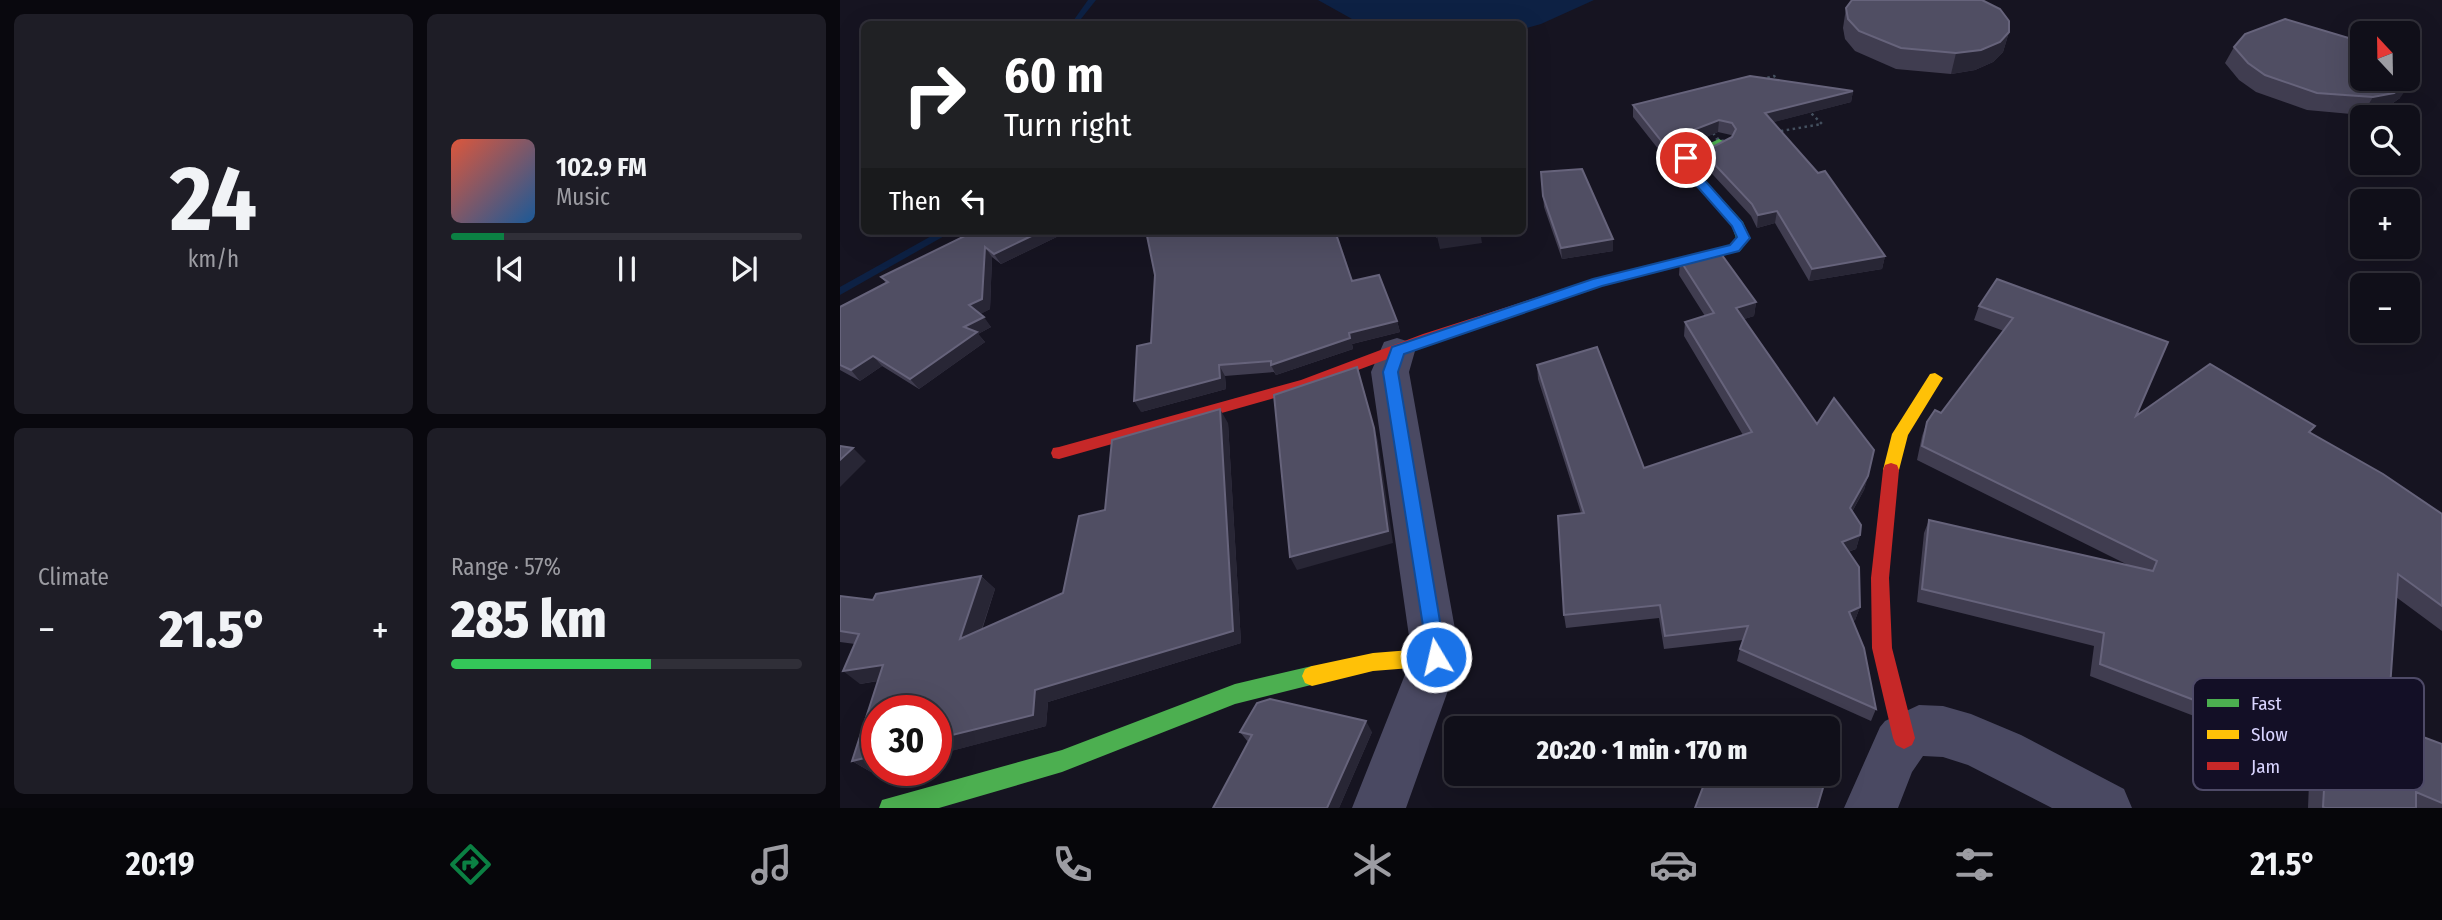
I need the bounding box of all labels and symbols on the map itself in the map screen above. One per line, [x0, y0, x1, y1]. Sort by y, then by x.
north arrow [2350, 21, 2420, 91]
pin [1656, 128, 1716, 188]
position arrow [1399, 620, 1473, 694]
legend [2193, 678, 2424, 790]
text: Fast [2251, 692, 2282, 715]
speed limit sign: 30 [861, 695, 952, 786]
text: Slow [2251, 723, 2288, 746]
text: Jam [2251, 755, 2280, 778]

